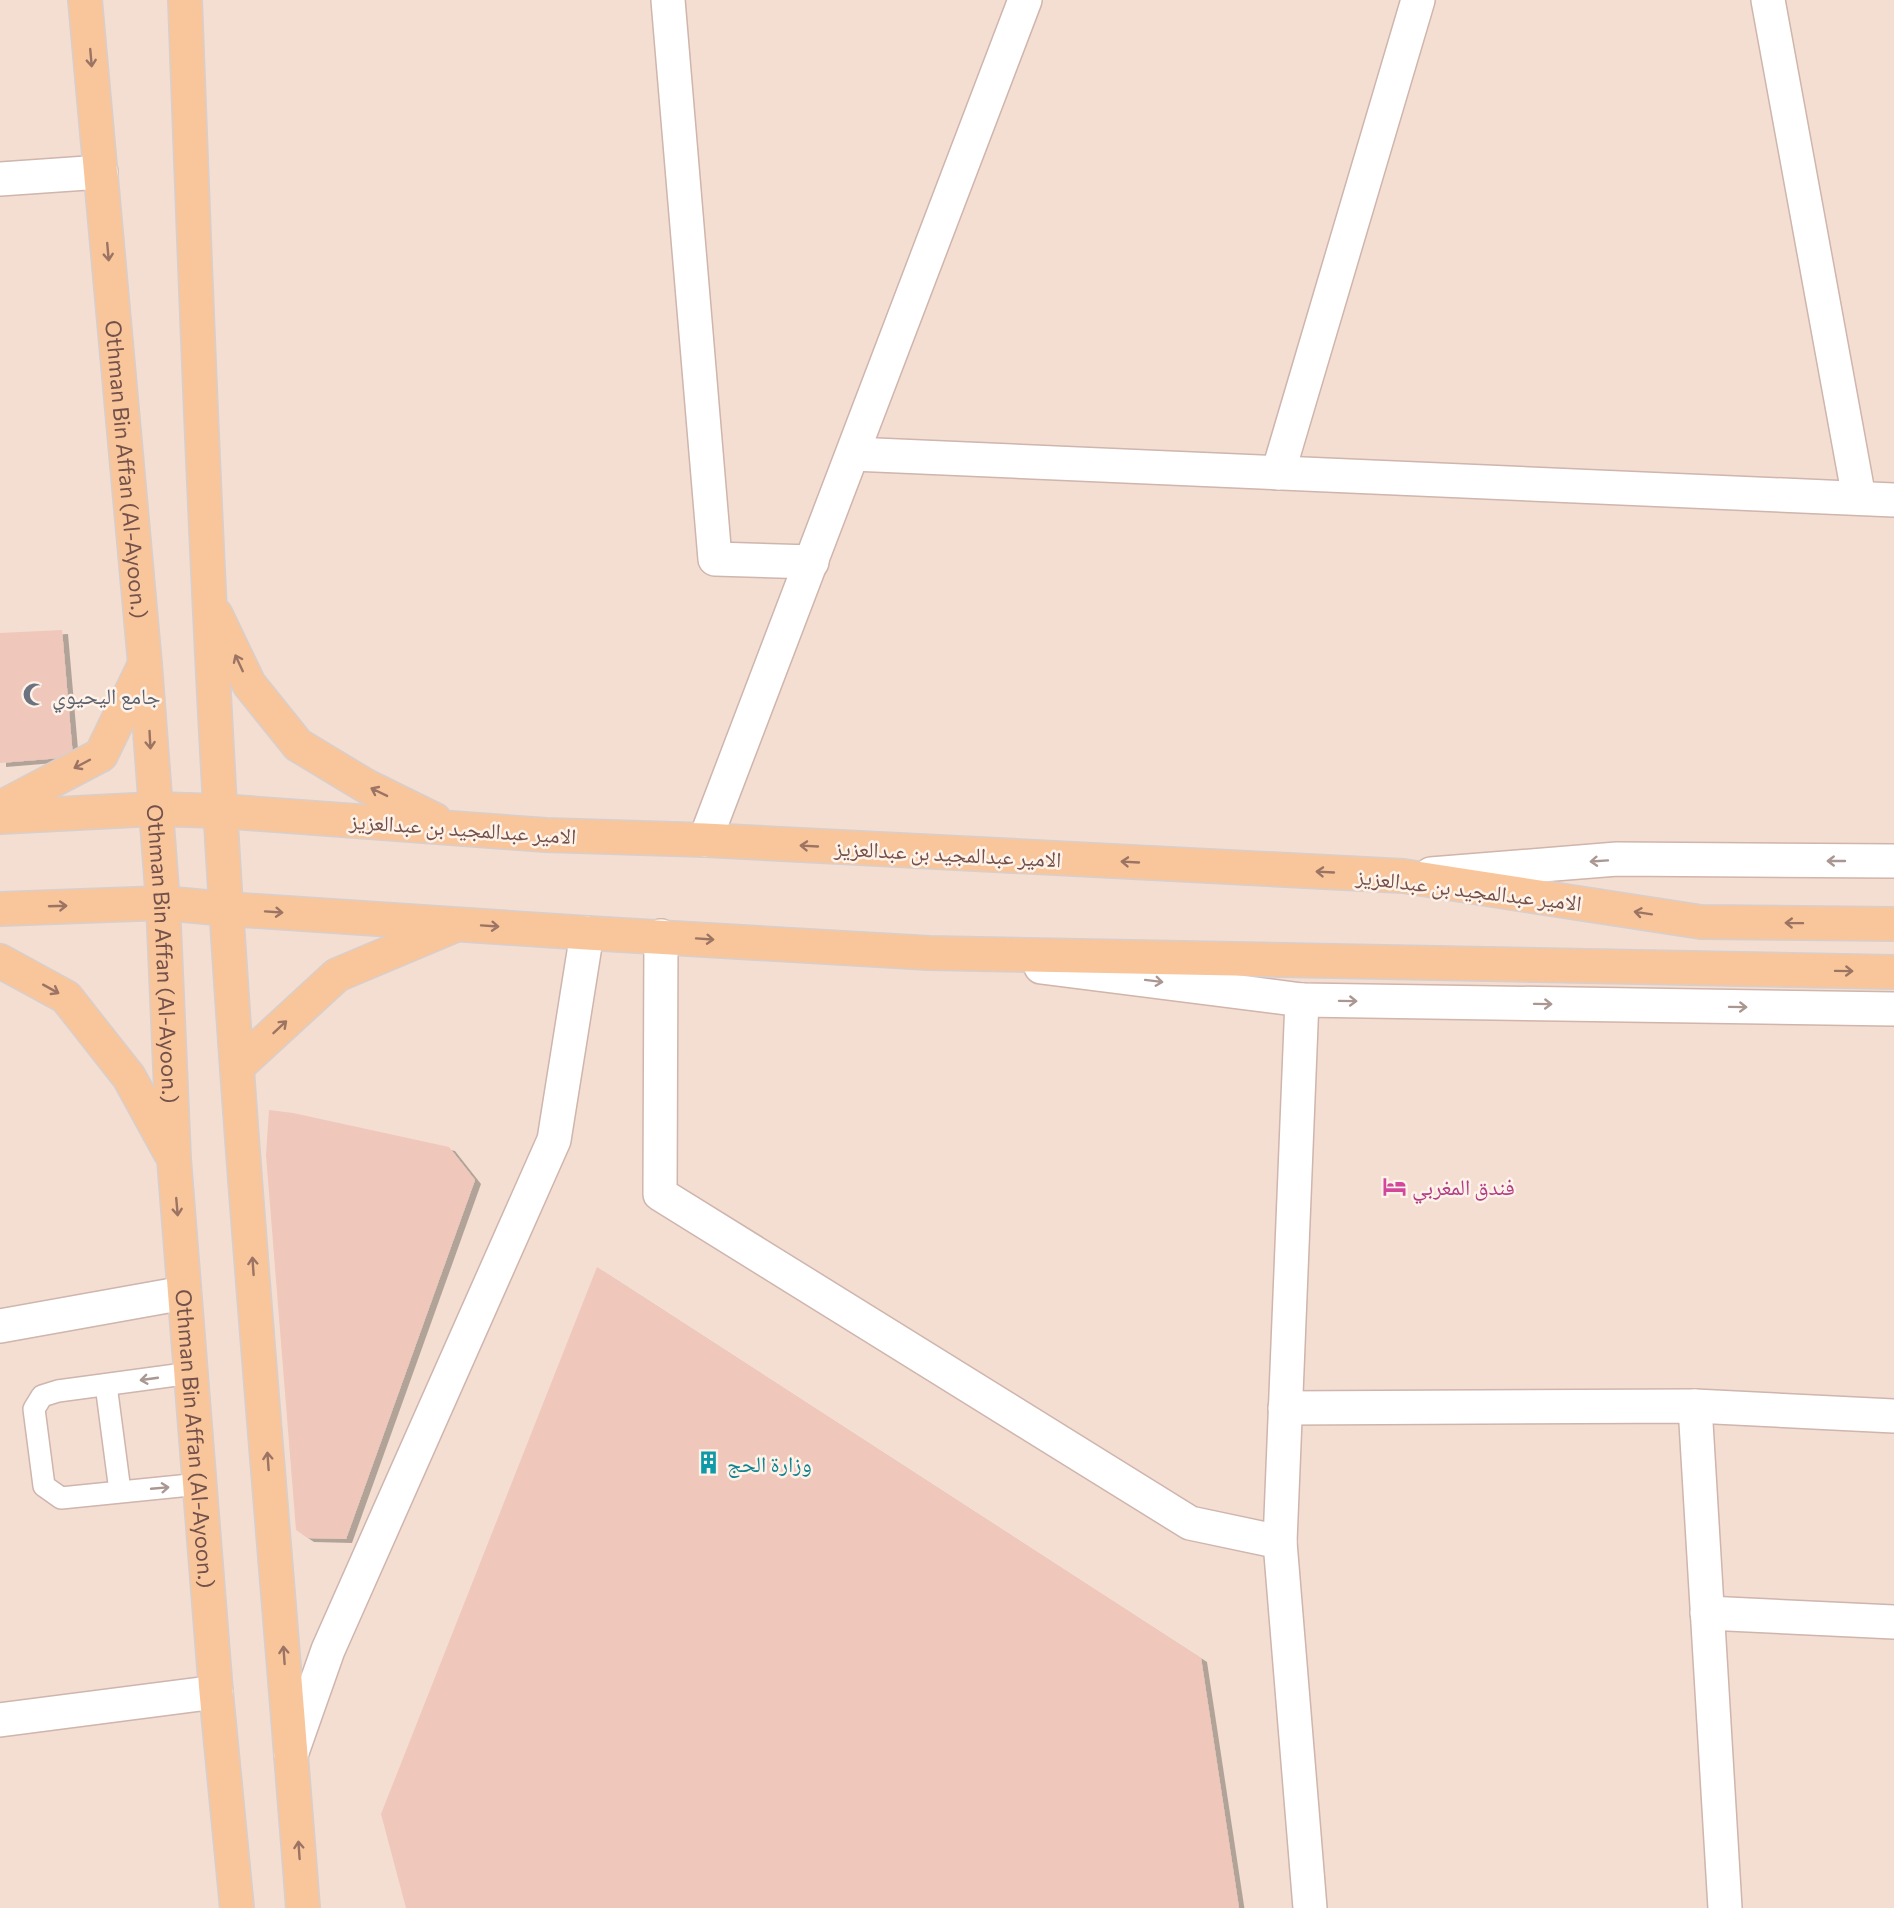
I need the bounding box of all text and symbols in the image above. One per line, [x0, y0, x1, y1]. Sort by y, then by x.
one-way arrow [86, 48, 97, 68]
one-way arrow [103, 242, 114, 262]
street label: Othman Bin Affan (Al-Ayoon.) [100, 319, 154, 620]
one-way arrow [232, 655, 244, 673]
mosque icon: جامع اليحيوي [21, 682, 47, 708]
place label: جامع اليحيوي [52, 682, 161, 713]
one-way arrow [144, 729, 155, 749]
one-way arrow [74, 759, 92, 771]
one-way arrow [370, 786, 388, 798]
street label: Othman Bin Affan (Al-Ayoon.) [142, 803, 185, 1104]
street label: الامير عبدالمجيد بن عبدالعزيز [348, 807, 577, 850]
street label: الامير عبدالمجيد بن عبدالعزيز [833, 834, 1062, 873]
one-way arrow [800, 840, 820, 851]
one-way arrow [1826, 855, 1846, 867]
one-way arrow [1589, 856, 1609, 867]
one-way arrow [1120, 857, 1140, 868]
street label: الامير عبدالمجيد بن عبدالعزيز [1353, 862, 1583, 917]
one-way arrow [1315, 867, 1335, 878]
one-way arrow [48, 901, 68, 912]
one-way arrow [264, 906, 283, 917]
one-way arrow [1633, 907, 1653, 918]
one-way arrow [1784, 917, 1804, 929]
one-way arrow [479, 921, 499, 932]
one-way arrow [695, 933, 715, 944]
one-way arrow [1833, 965, 1853, 977]
one-way arrow [1144, 976, 1164, 987]
one-way arrow [42, 984, 60, 995]
one-way arrow [1337, 995, 1357, 1007]
one-way arrow [1532, 998, 1552, 1010]
one-way arrow [1727, 1001, 1747, 1013]
one-way arrow [272, 1020, 287, 1034]
hotel icon: فندق المغربي [1381, 1173, 1407, 1199]
place label: فندق المغربي [1412, 1173, 1515, 1204]
one-way arrow [172, 1196, 183, 1216]
one-way arrow [247, 1257, 258, 1277]
street label: Othman Bin Affan (Al-Ayoon.) [171, 1288, 221, 1589]
one-way arrow [139, 1373, 159, 1384]
building icon: وزارة الحج [696, 1450, 722, 1476]
place label: وزارة الحج [727, 1450, 812, 1478]
one-way arrow [262, 1451, 273, 1471]
one-way arrow [150, 1482, 169, 1493]
one-way arrow [278, 1646, 289, 1666]
one-way arrow [293, 1840, 304, 1860]

